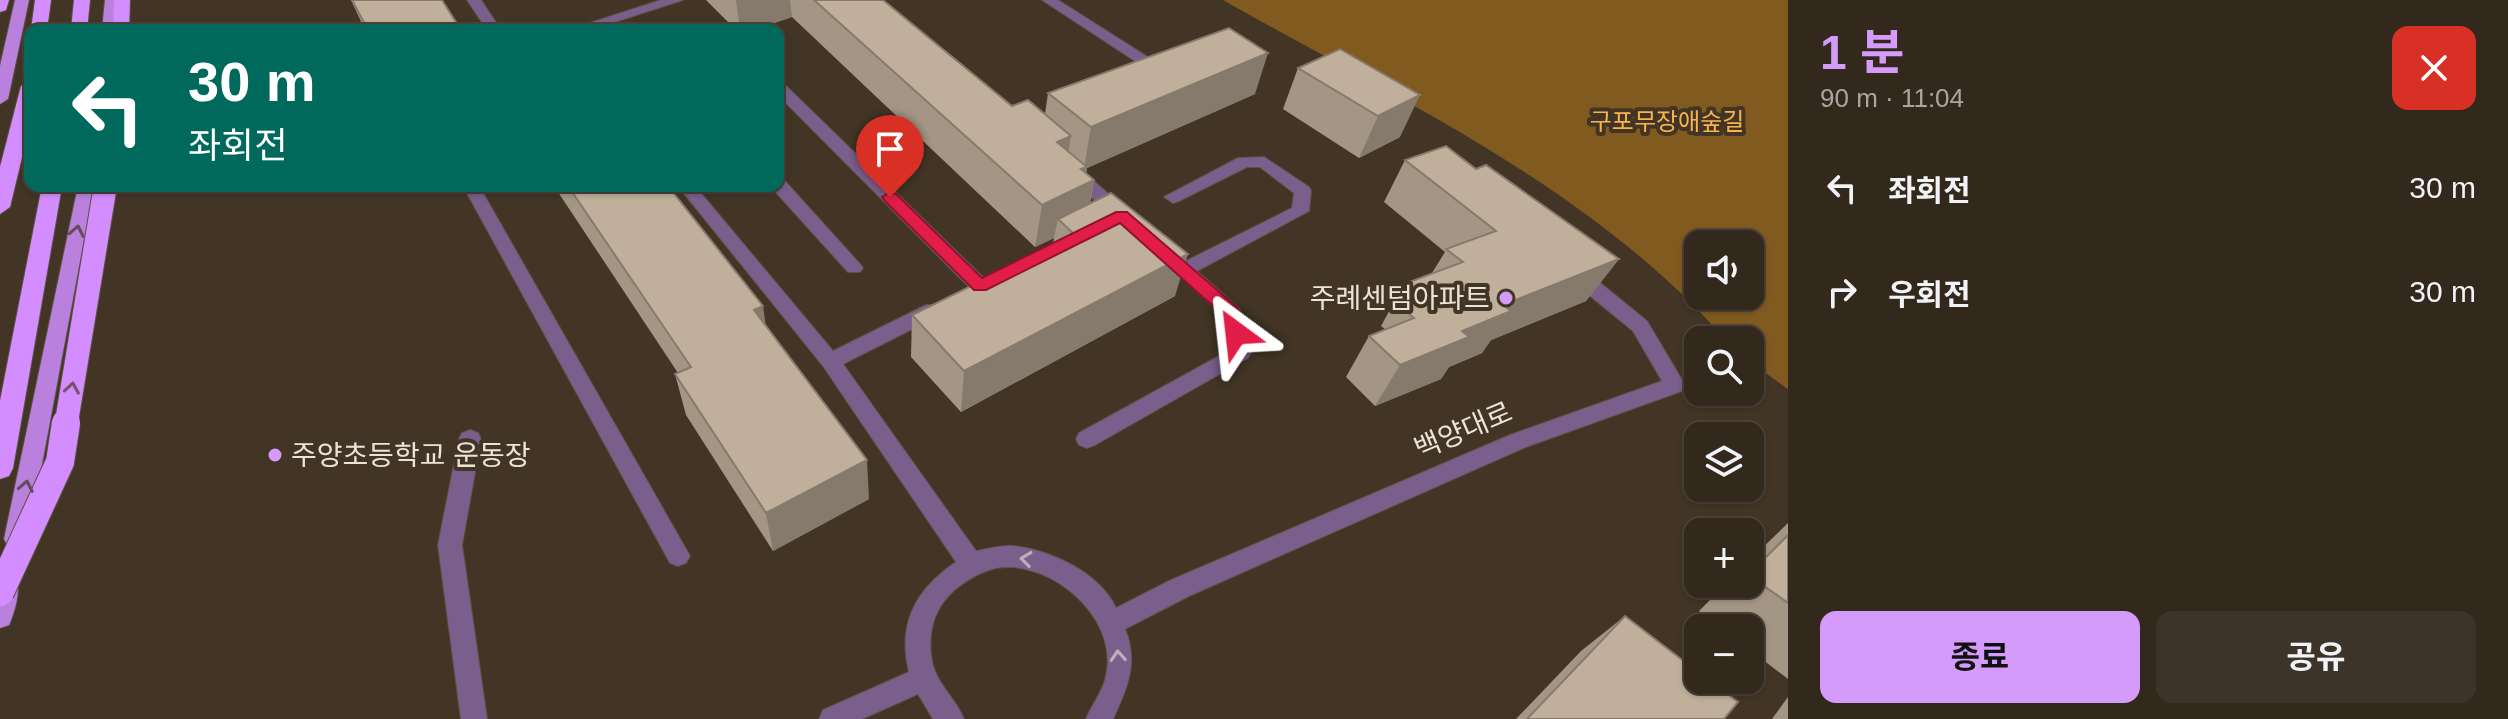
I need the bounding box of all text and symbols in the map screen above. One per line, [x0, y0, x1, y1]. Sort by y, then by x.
text: 1 분 [1820, 26, 1904, 79]
button: close [2392, 26, 2476, 110]
text: 30 m [188, 50, 316, 113]
icon: left [56, 56, 160, 160]
text: 90 m · 11:04 [1820, 83, 1964, 113]
park label: 구포무장애숲길 [1590, 108, 1744, 135]
pin [856, 115, 924, 197]
text: 좌회전 [188, 125, 287, 166]
icon: arrive [868, 127, 912, 171]
icon: left [1820, 166, 1864, 210]
text: 30 m [2409, 171, 2476, 204]
text: 좌회전 [1888, 174, 1971, 207]
one-way arrow [67, 224, 84, 238]
map controls [1684, 230, 1764, 694]
button: sound [1684, 230, 1764, 310]
icon: right [1820, 270, 1864, 314]
text: 30 m [2409, 275, 2476, 308]
text: 우회전 [1888, 278, 1971, 311]
place label: 주례센텀아파트 [1310, 283, 1490, 314]
marker: 주례센텀아파트 [1497, 289, 1515, 307]
position arrow [1194, 291, 1278, 375]
button: search [1684, 326, 1764, 406]
one-way arrow [63, 381, 80, 395]
street label: 백양대로 [1410, 396, 1517, 465]
button: layers [1684, 422, 1764, 502]
place label: 주양초등학교 운동장 [291, 440, 531, 471]
marker: 주양초등학교 운동장 [266, 446, 284, 464]
one-way arrow [17, 480, 34, 493]
button: + [1684, 518, 1764, 598]
one-way arrow [1019, 551, 1032, 568]
button: 종료 [1820, 611, 2140, 703]
button: 공유 [2156, 611, 2476, 703]
button: − [1684, 614, 1764, 694]
one-way arrow [1110, 649, 1127, 662]

